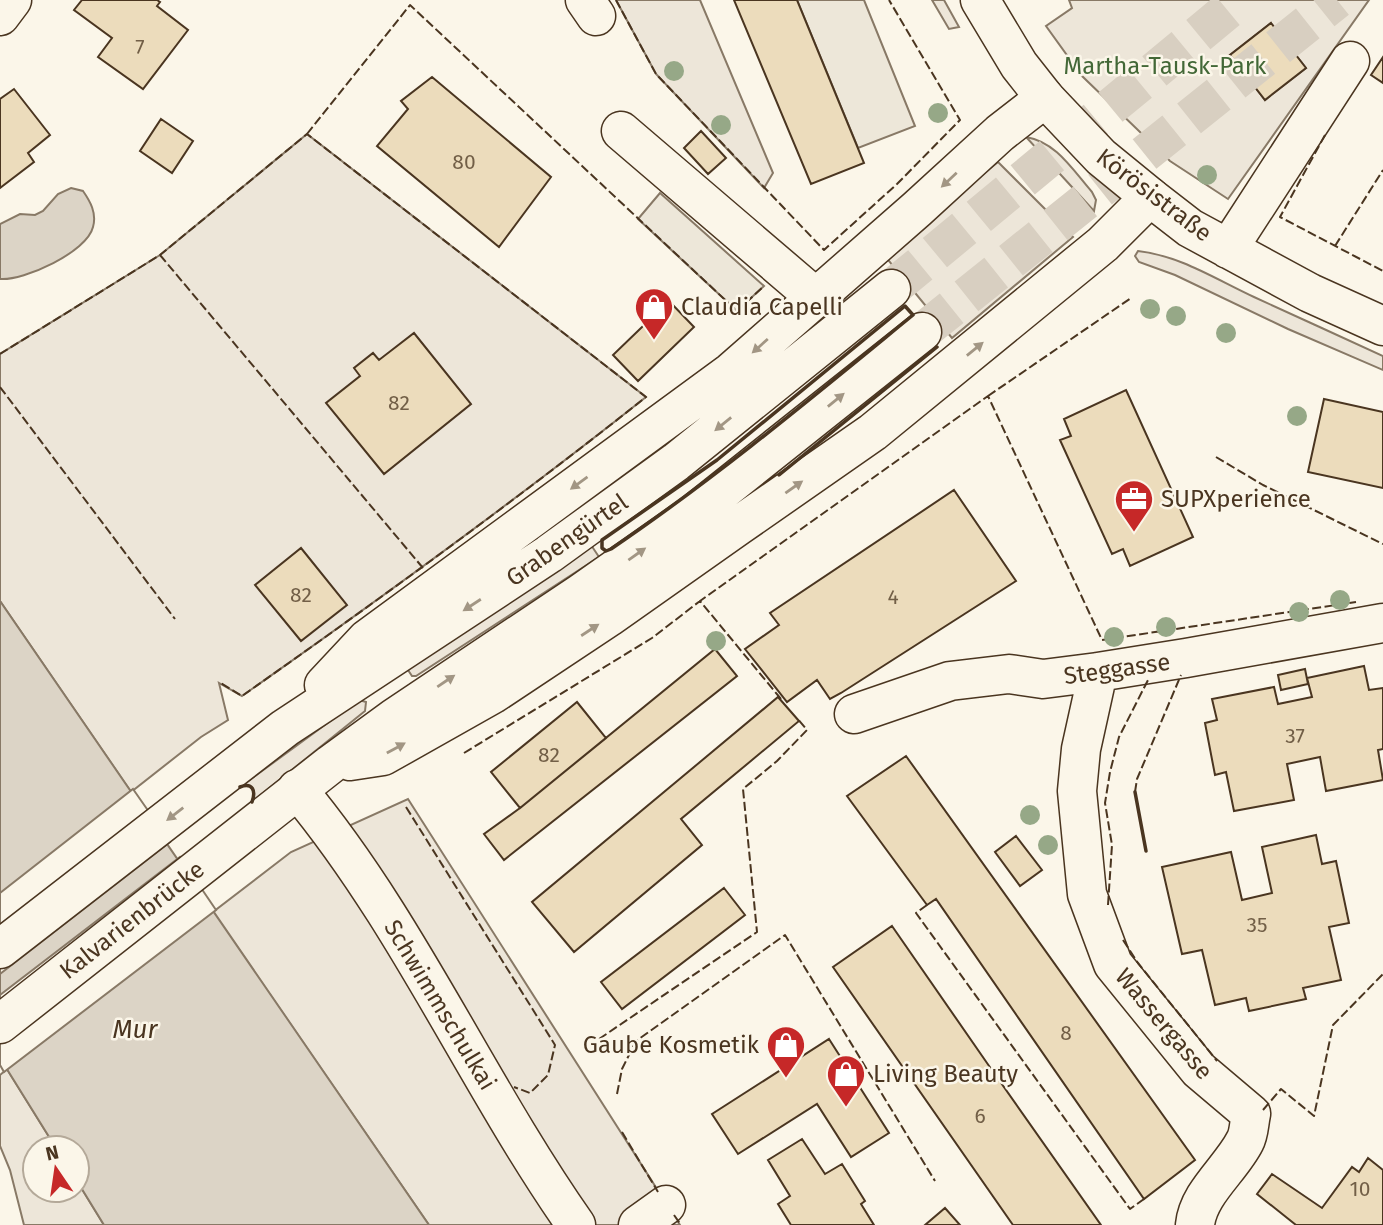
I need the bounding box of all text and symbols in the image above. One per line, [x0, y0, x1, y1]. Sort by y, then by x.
house number: 7 [135, 34, 145, 60]
park label: Martha-Tausk-Park [1064, 52, 1267, 80]
street label: Körösistraße [1091, 143, 1217, 247]
house number: 80 [452, 149, 476, 175]
one-way arrow [941, 171, 958, 187]
shop icon: Claudia Capelli [633, 286, 675, 341]
place label: Claudia Capelli [681, 293, 843, 321]
one-way arrow [751, 338, 769, 354]
one-way arrow [965, 341, 983, 356]
house number: 82 [388, 390, 410, 416]
one-way arrow [827, 392, 845, 407]
one-way arrow [715, 417, 733, 432]
one-way arrow [570, 476, 588, 490]
office icon: SUPXperience [1113, 478, 1155, 533]
one-way arrow [785, 480, 803, 494]
place label: SUPXperience [1161, 485, 1311, 513]
street label: Grabengürtel [501, 488, 633, 592]
one-way arrow [628, 547, 646, 561]
house number: 82 [290, 582, 312, 608]
house number: 4 [887, 584, 899, 610]
one-way arrow [463, 598, 481, 612]
one-way arrow [580, 623, 600, 636]
street label: Steggasse [1062, 648, 1172, 690]
one-way arrow [436, 675, 456, 688]
house number: 37 [1285, 723, 1305, 749]
one-way arrow [387, 742, 406, 754]
house number: 82 [538, 742, 560, 768]
one-way arrow [166, 807, 184, 821]
street label: Kalvarienbrücke [54, 855, 210, 985]
house number: 35 [1247, 912, 1268, 938]
street label: Schwimmschulkai [378, 915, 502, 1095]
street label: Wassergasse [1110, 963, 1218, 1085]
water label: Mur [113, 1014, 159, 1045]
house number: 8 [1060, 1020, 1072, 1046]
shop icon: Gaube Kosmetik [765, 1024, 807, 1079]
place label: Gaube Kosmetik [583, 1031, 760, 1059]
shop icon: Living Beauty [825, 1053, 867, 1108]
place label: Living Beauty [873, 1060, 1018, 1088]
house number: 6 [974, 1103, 986, 1129]
north arrow [21, 1134, 91, 1204]
text: N [44, 1140, 61, 1166]
house number: 10 [1350, 1176, 1370, 1202]

